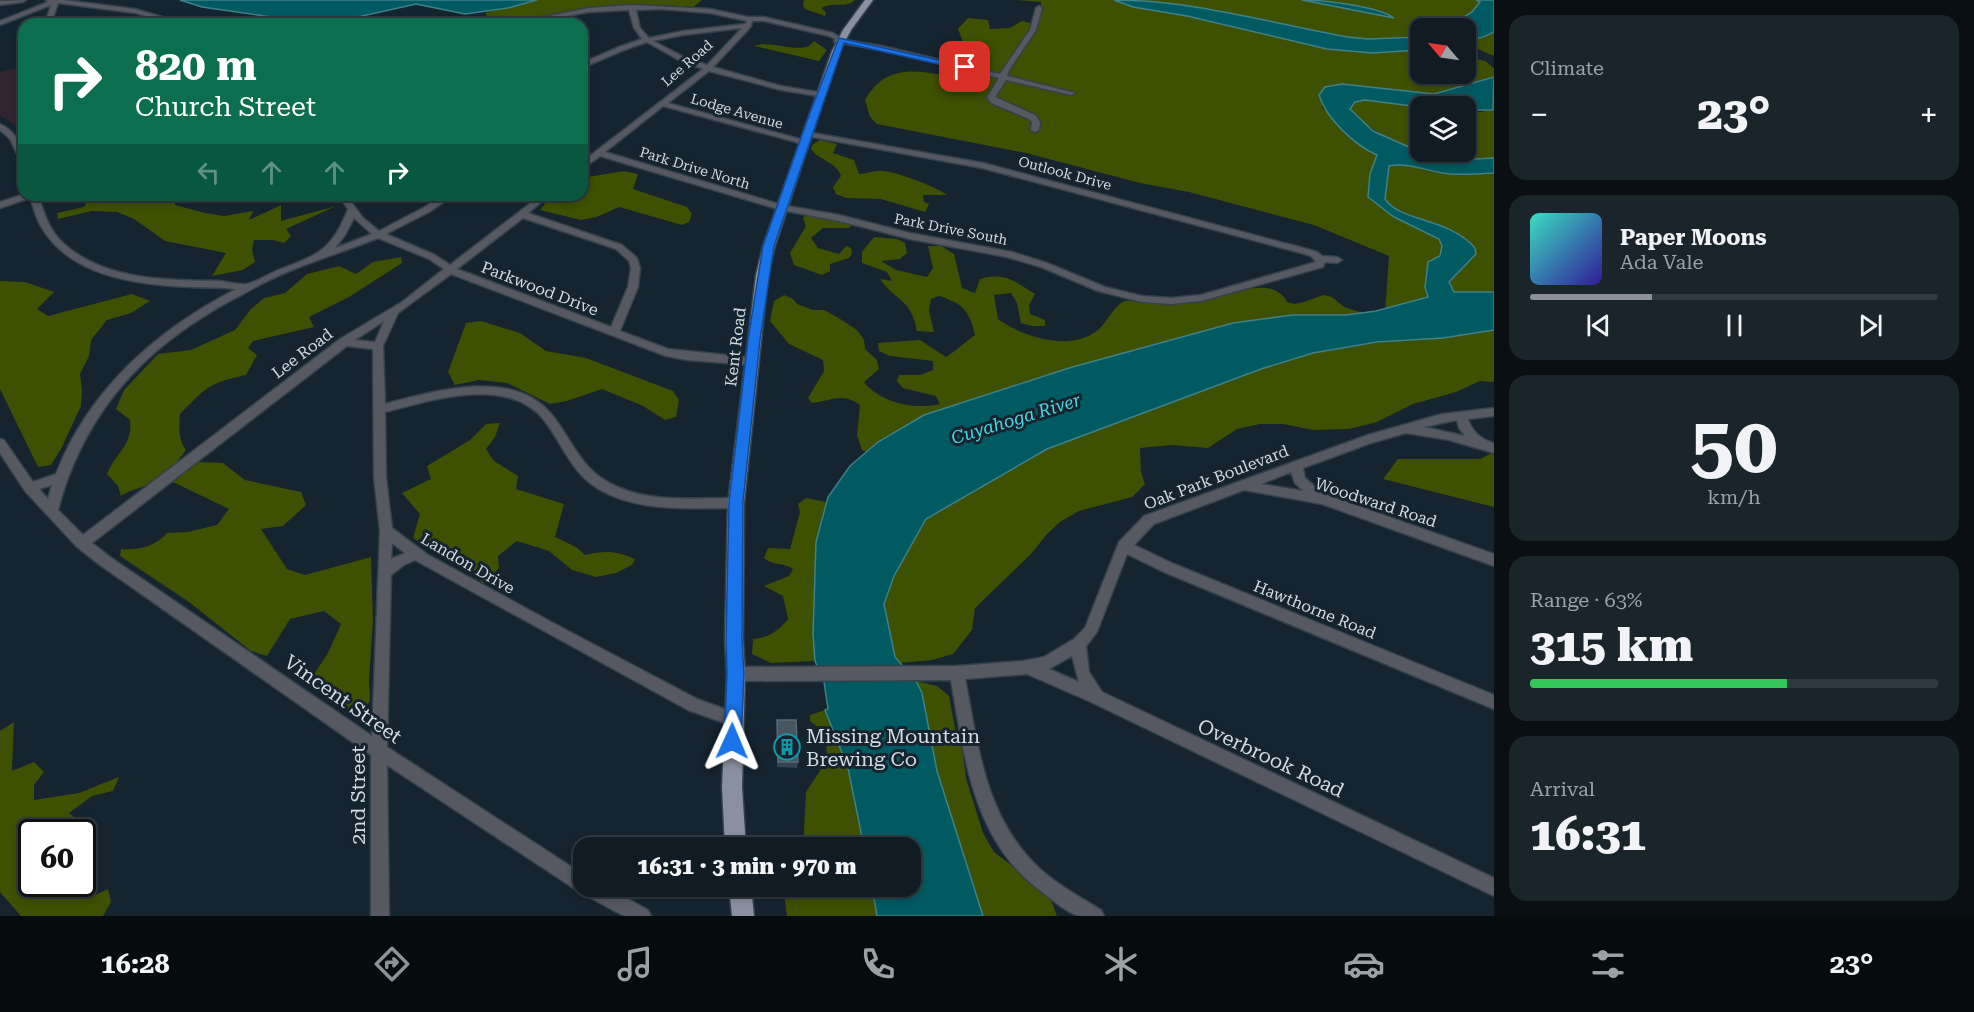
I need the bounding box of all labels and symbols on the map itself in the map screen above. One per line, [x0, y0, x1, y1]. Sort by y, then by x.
north arrow [1410, 18, 1476, 84]
street label: Lee Road [658, 37, 716, 89]
pin [939, 41, 990, 92]
street label: Lodge Avenue [689, 90, 785, 132]
street label: Park Drive North [638, 144, 752, 192]
street label: Outlook Drive [1017, 153, 1114, 193]
street label: Park Drive South [893, 210, 1009, 248]
street label: Parkwood Drive [479, 257, 601, 320]
street label: Kent Road [721, 306, 750, 388]
street label: Lee Road [268, 324, 336, 382]
water label: Cuyahoga River [949, 389, 1084, 448]
street label: Oak Park Boulevard [1141, 441, 1291, 514]
street label: Woodward Road [1312, 474, 1439, 531]
street label: Landon Drive [417, 529, 518, 598]
street label: Hawthorne Road [1251, 576, 1379, 643]
street label: Vincent Street [280, 650, 407, 749]
position arrow [700, 709, 764, 773]
street label: Overbrook Road [1194, 714, 1348, 802]
place label: Missing Mountain Brewing Co [806, 724, 980, 771]
building icon: Missing Mountain Brewing Co [772, 732, 802, 762]
street label: 2nd Street [346, 745, 370, 845]
speed limit sign: 60 [18, 819, 96, 897]

